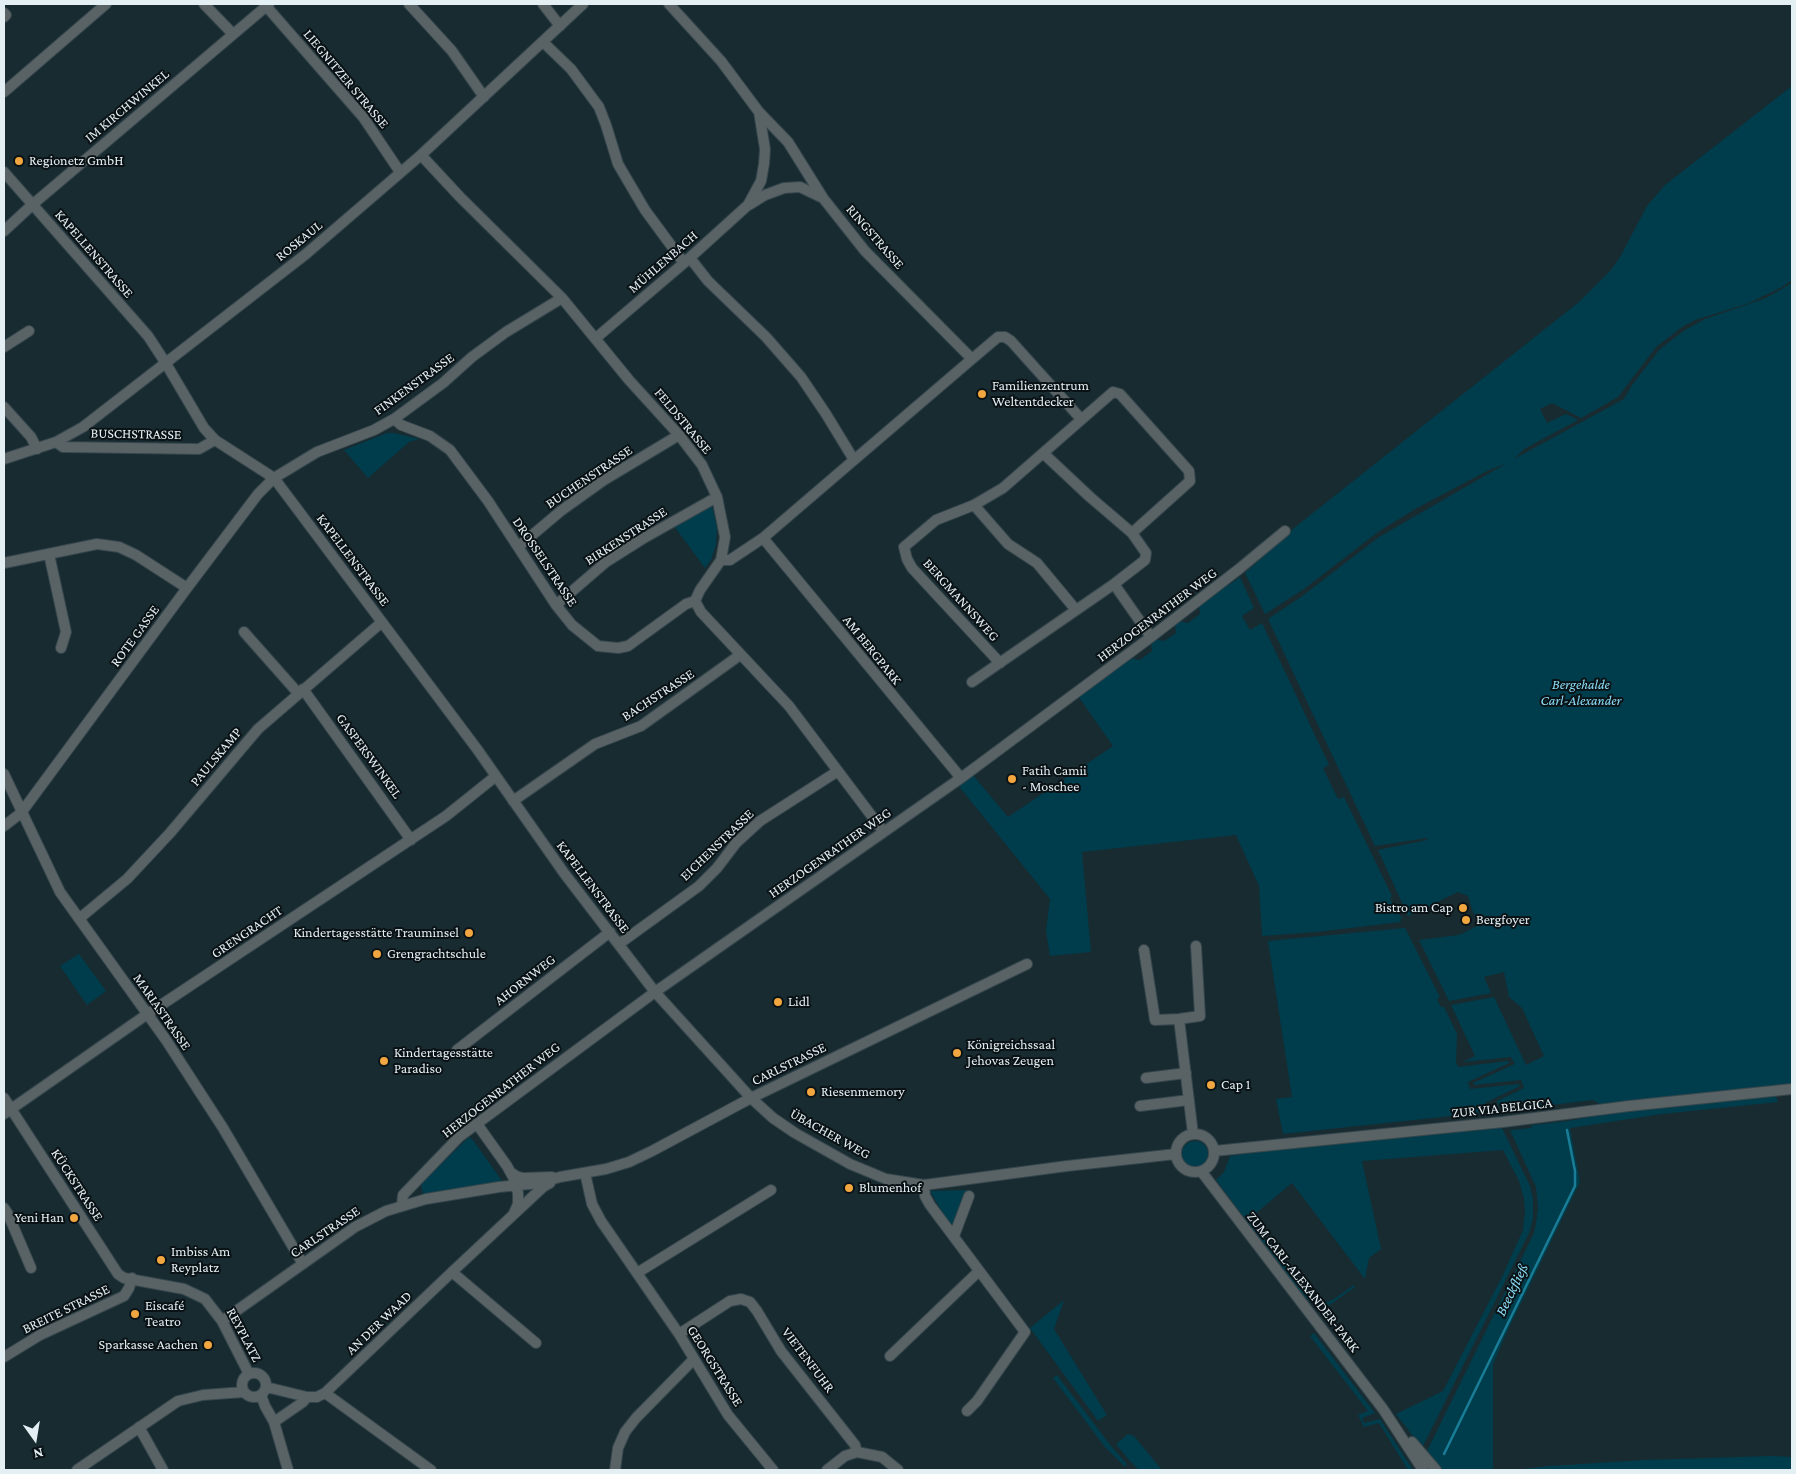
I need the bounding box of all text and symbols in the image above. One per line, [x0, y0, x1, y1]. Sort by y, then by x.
street label: LIEGNITZER STRASSE [300, 26, 392, 132]
street label: IM KIRCHWINKEL [81, 66, 173, 146]
place label: Regionetz GmbH [29, 153, 123, 169]
marker: Regionetz GmbH [13, 155, 25, 167]
street label: RINGSTRASSE [842, 201, 908, 273]
street label: KAPELLENSTRASSE [51, 207, 137, 301]
street label: ROSKAUL [272, 217, 326, 265]
street label: MÜHLENBACH [625, 227, 701, 297]
street label: FINKENSTRASSE [371, 349, 457, 419]
place label: Familienzentrum Weltentdecker [992, 378, 1089, 411]
street label: FELDSTRASSE [651, 385, 715, 457]
marker: Familienzentrum Weltentdecker [976, 388, 988, 400]
street label: BUSCHSTRASSE [90, 425, 182, 443]
street label: BUCHENSTRASSE [542, 442, 636, 512]
street label: BIRKENSTRASSE [582, 503, 670, 569]
street label: KAPELLENSTRASSE [313, 511, 393, 609]
street label: DROSSELSTRASSE [509, 514, 581, 610]
street label: BERGMANNSWEG [919, 555, 1003, 645]
street label: HERZOGENRATHER WEG [1094, 564, 1220, 666]
street label: ROTE GASSE [107, 602, 163, 670]
street label: AM BERGPARK [839, 612, 905, 688]
street label: BACHSTRASSE [619, 665, 697, 725]
park label: Bergehalde Carl-Alexander [1541, 677, 1621, 710]
street label: GASPERSWINKEL [333, 710, 405, 802]
street label: PAULSKAMP [187, 724, 245, 790]
place label: Fatih Camii - Moschee [1022, 763, 1087, 796]
marker: Fatih Camii - Moschee [1006, 773, 1018, 785]
street label: HERZOGENRATHER WEG [766, 804, 894, 902]
street label: EICHENSTRASSE [677, 806, 757, 884]
street label: KAPELLENSTRASSE [553, 838, 633, 936]
place label: Bistro am Cap [1375, 900, 1453, 916]
street label: GRENGRACHT [208, 902, 286, 962]
marker: Bistro am Cap [1457, 902, 1469, 914]
place label: Bergfoyer [1476, 912, 1530, 928]
marker: Bergfoyer [1460, 914, 1472, 926]
place label: Kindertagesstätte Trauminsel [293, 925, 459, 941]
marker: Kindertagesstätte Trauminsel [463, 927, 475, 939]
place label: Grengrachtschule [387, 946, 486, 962]
marker: Grengrachtschule [371, 948, 383, 960]
street label: AHORNWEG [491, 951, 559, 1009]
street label: MARIASTRASSE [129, 971, 195, 1053]
place label: Lidl [788, 994, 810, 1010]
marker: Lidl [772, 996, 784, 1008]
place label: Königreichssaal Jehovas Zeugen [967, 1037, 1055, 1070]
street label: HERZOGENRATHER WEG [438, 1039, 564, 1141]
street label: CARLSTRASSE [749, 1039, 829, 1089]
place label: Kindertagesstätte Paradiso [394, 1045, 493, 1078]
marker: Königreichssaal Jehovas Zeugen [951, 1047, 963, 1059]
marker: Kindertagesstätte Paradiso [378, 1055, 390, 1067]
place label: Cap 1 [1221, 1077, 1250, 1093]
marker: Cap 1 [1205, 1079, 1217, 1091]
place label: Riesenmemory [821, 1084, 905, 1100]
marker: Riesenmemory [805, 1086, 817, 1098]
street label: ZUR VIA BELGICA [1451, 1094, 1553, 1122]
street label: ÜBACHER WEG [787, 1105, 873, 1163]
street label: KÜCKSTRASSE [47, 1146, 107, 1224]
place label: Blumenhof [859, 1180, 921, 1196]
marker: Blumenhof [843, 1182, 855, 1194]
street label: CARLSTRASSE [287, 1202, 363, 1262]
street label: ZUM CARL-ALEXANDER-PARK [1243, 1209, 1363, 1355]
place label: Yeni Han [14, 1210, 64, 1226]
marker: Yeni Han [68, 1212, 80, 1224]
place label: Imbiss Am Reyplatz [171, 1244, 230, 1276]
marker: Imbiss Am Reyplatz [155, 1254, 167, 1266]
water label: Beeckfließ [1492, 1261, 1532, 1319]
street label: BREITE STRASSE [20, 1281, 112, 1337]
street label: AN DER WAAD [343, 1288, 415, 1358]
place label: Eiscafé Teatro [145, 1298, 184, 1330]
street label: REYPLATZ [223, 1305, 265, 1365]
marker: Eiscafé Teatro [129, 1308, 141, 1320]
street label: GEORGSTRASSE [683, 1322, 747, 1410]
street label: VIETENFUHR [778, 1324, 838, 1396]
place label: Sparkasse Aachen [99, 1337, 198, 1353]
marker: Sparkasse Aachen [202, 1339, 214, 1351]
north arrow [10, 1414, 60, 1464]
text: N [32, 1445, 45, 1462]

